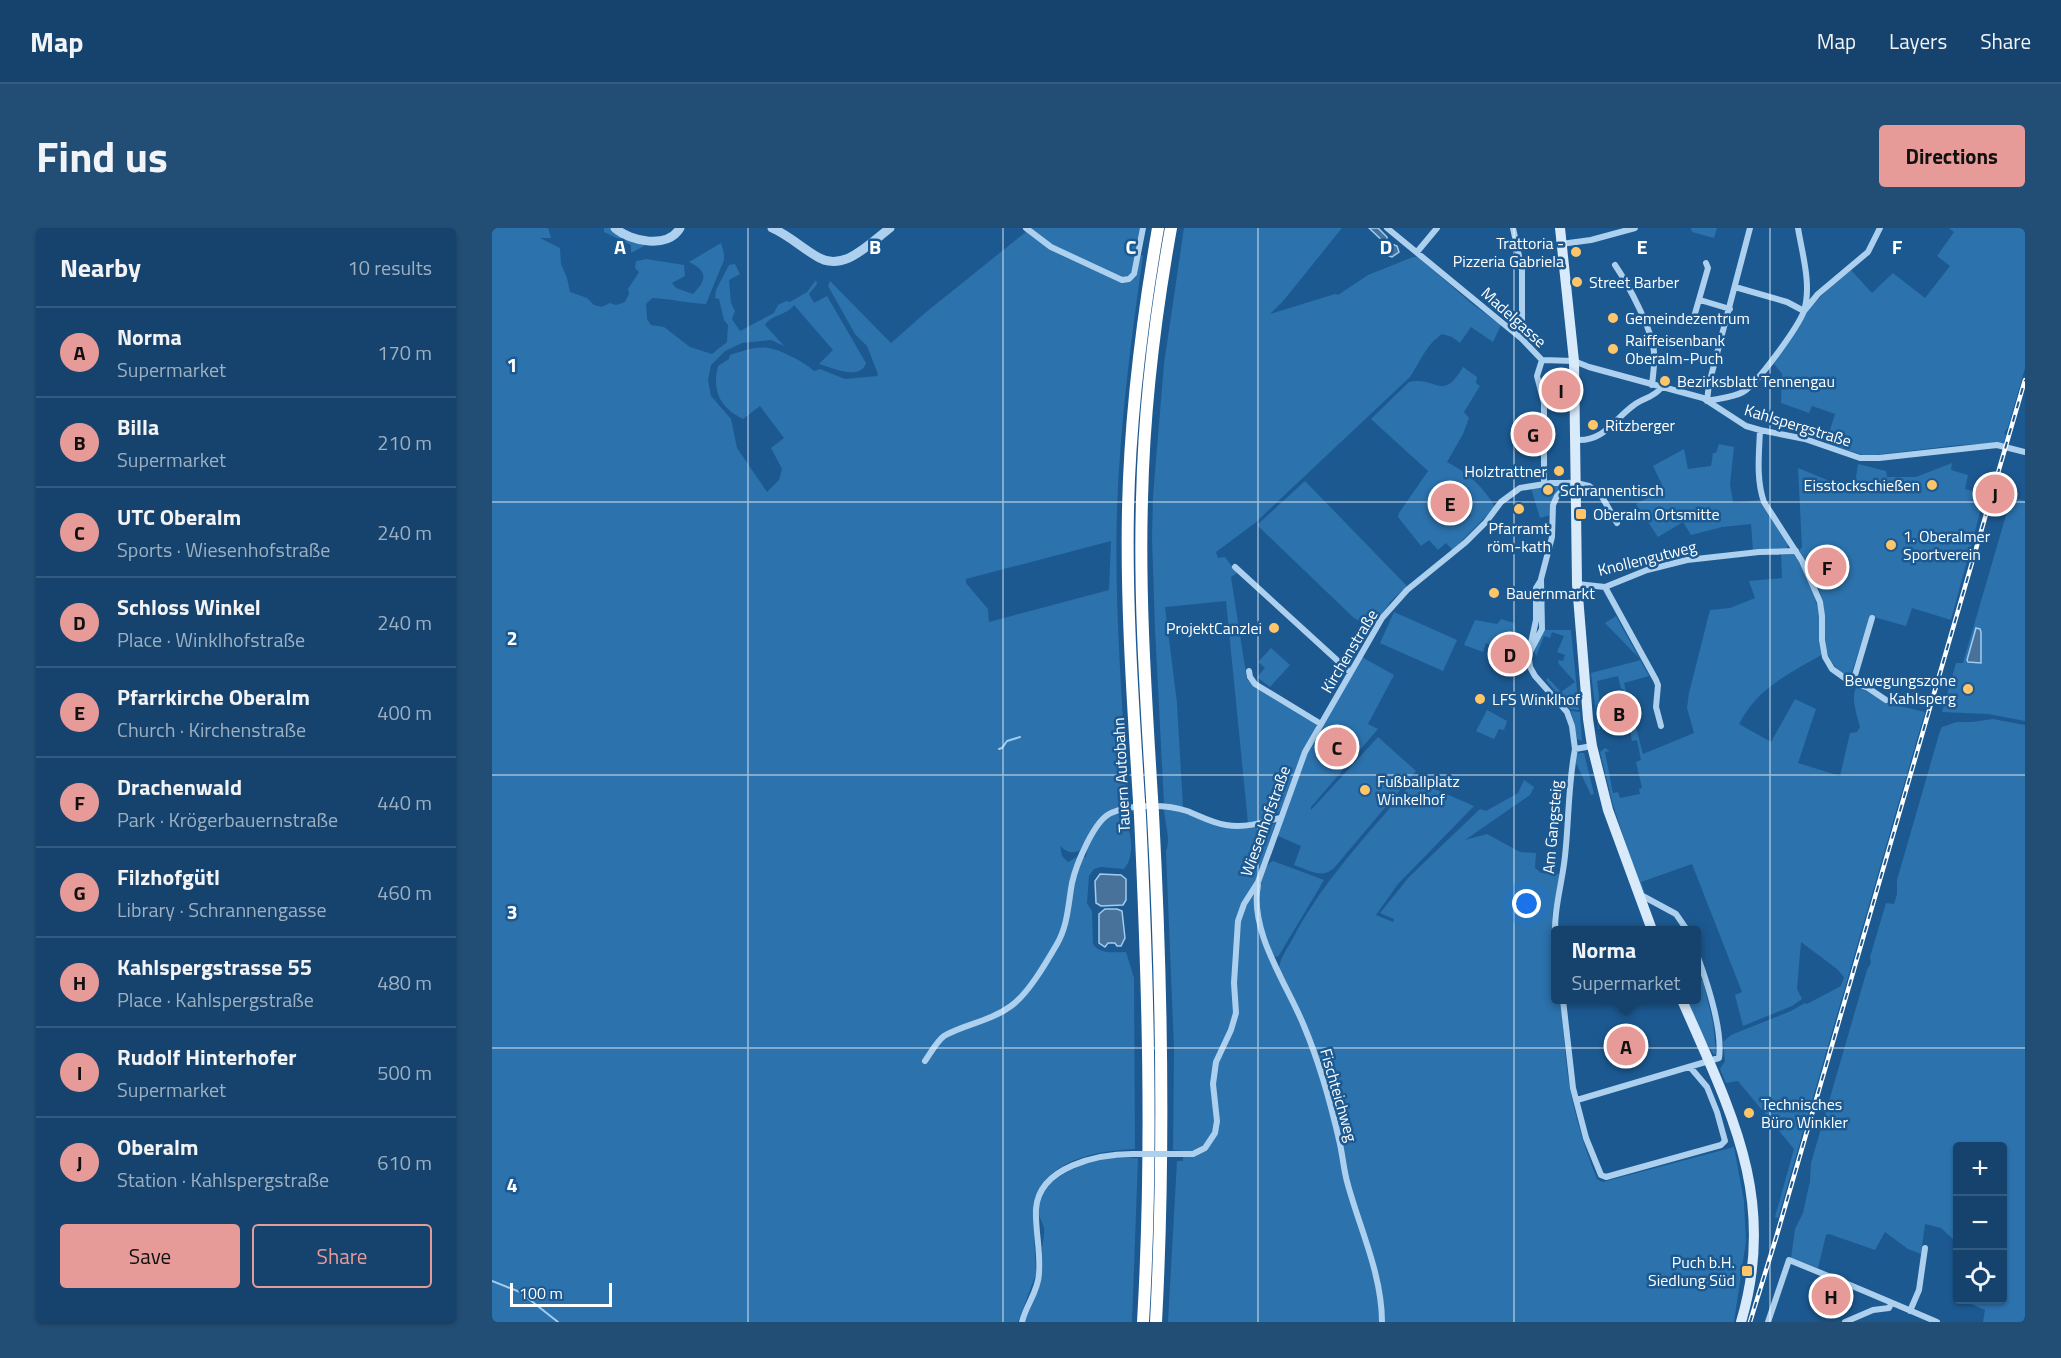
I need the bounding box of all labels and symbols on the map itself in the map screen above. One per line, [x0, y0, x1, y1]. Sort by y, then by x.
text: A [614, 231, 626, 262]
text: B [869, 231, 881, 262]
text: C [1126, 231, 1137, 262]
text: D [1380, 231, 1392, 262]
place label: Trattoria - Pizzeria Gabriela [1453, 231, 1564, 273]
text: E [1636, 231, 1648, 262]
text: F [1892, 231, 1903, 262]
marker: Trattoria - Pizzeria Gabriela [1569, 245, 1583, 259]
place label: Street Barber [1589, 270, 1680, 294]
marker: Street Barber [1570, 275, 1584, 289]
street label: Madelgasse [1476, 281, 1552, 353]
place label: Gemeindezentrum [1625, 306, 1750, 330]
marker: Gemeindezentrum [1606, 311, 1620, 325]
place label: Raiffeisenbank Oberalm-Puch [1625, 328, 1726, 370]
marker: Raiffeisenbank Oberalm-Puch [1606, 342, 1620, 356]
text: 1 [506, 349, 518, 380]
pin: I [1542, 368, 1580, 412]
place label: Bezirksblatt Tennengau [1677, 369, 1835, 393]
marker: Bezirksblatt Tennengau [1658, 374, 1672, 388]
street label: Kahlspergstraße [1741, 397, 1855, 453]
pin: G [1514, 412, 1552, 456]
place label: Ritzberger [1605, 413, 1675, 437]
marker: Ritzberger [1586, 418, 1600, 432]
place label: Holztrattner [1464, 459, 1547, 483]
marker: Holztrattner [1552, 464, 1566, 478]
pin: J [1976, 472, 2014, 516]
place label: Eisstockschießen [1804, 473, 1920, 497]
place label: Schrannentisch [1560, 478, 1664, 502]
marker: Eisstockschießen [1925, 478, 1939, 492]
pin: E [1430, 480, 1470, 526]
marker: Schrannentisch [1541, 483, 1555, 497]
marker: Pfarramt röm-kath [1512, 502, 1526, 516]
place label: Oberalm Ortsmitte [1593, 502, 1720, 526]
marker: Oberalm Ortsmitte [1574, 507, 1588, 521]
place label: Pfarramt röm-kath [1487, 516, 1551, 558]
place label: 1. Oberalmer Sportverein [1903, 524, 1991, 566]
street label: Knollengutweg [1595, 534, 1699, 582]
marker: 1. Oberalmer Sportverein [1884, 538, 1898, 552]
pin: F [1808, 544, 1846, 590]
place label: Bauernmarkt [1506, 581, 1595, 605]
marker: Bauernmarkt [1487, 586, 1501, 600]
street label: Kirchenstraße [1314, 604, 1384, 698]
place label: ProjektCanzlei [1166, 616, 1262, 640]
marker: ProjektCanzlei [1267, 621, 1281, 635]
text: 2 [506, 622, 518, 653]
pin: D [1490, 632, 1530, 676]
place label: Bewegungszone Kahlsperg [1845, 668, 1956, 710]
marker: Bewegungszone Kahlsperg [1961, 682, 1975, 696]
place label: LFS Winklhof [1492, 687, 1581, 711]
pin: B [1600, 690, 1638, 736]
marker: LFS Winklhof [1473, 692, 1487, 706]
street label: Tauern Autobahn [1106, 717, 1136, 833]
pin: C [1318, 724, 1356, 770]
street label: Wiesenhofstraße [1234, 762, 1296, 880]
place label: Fußballplatz Winkelhof [1377, 769, 1460, 811]
street label: Am Gangsteig [1536, 779, 1568, 875]
marker: Fußballplatz Winkelhof [1358, 783, 1372, 797]
your location [1512, 889, 1541, 918]
text: 3 [506, 896, 518, 927]
pin: A [1606, 1024, 1646, 1068]
street label: Fischteichweg [1314, 1046, 1364, 1144]
place label: Technisches Büro Winkler [1761, 1092, 1848, 1134]
marker: Technisches Büro Winkler [1742, 1106, 1756, 1120]
text: 4 [506, 1169, 518, 1200]
place label: Puch b.H. Siedlung Süd [1648, 1250, 1735, 1292]
marker: Puch b.H. Siedlung Süd [1740, 1264, 1754, 1278]
pin: H [1812, 1274, 1850, 1318]
scale bar [510, 1280, 612, 1308]

